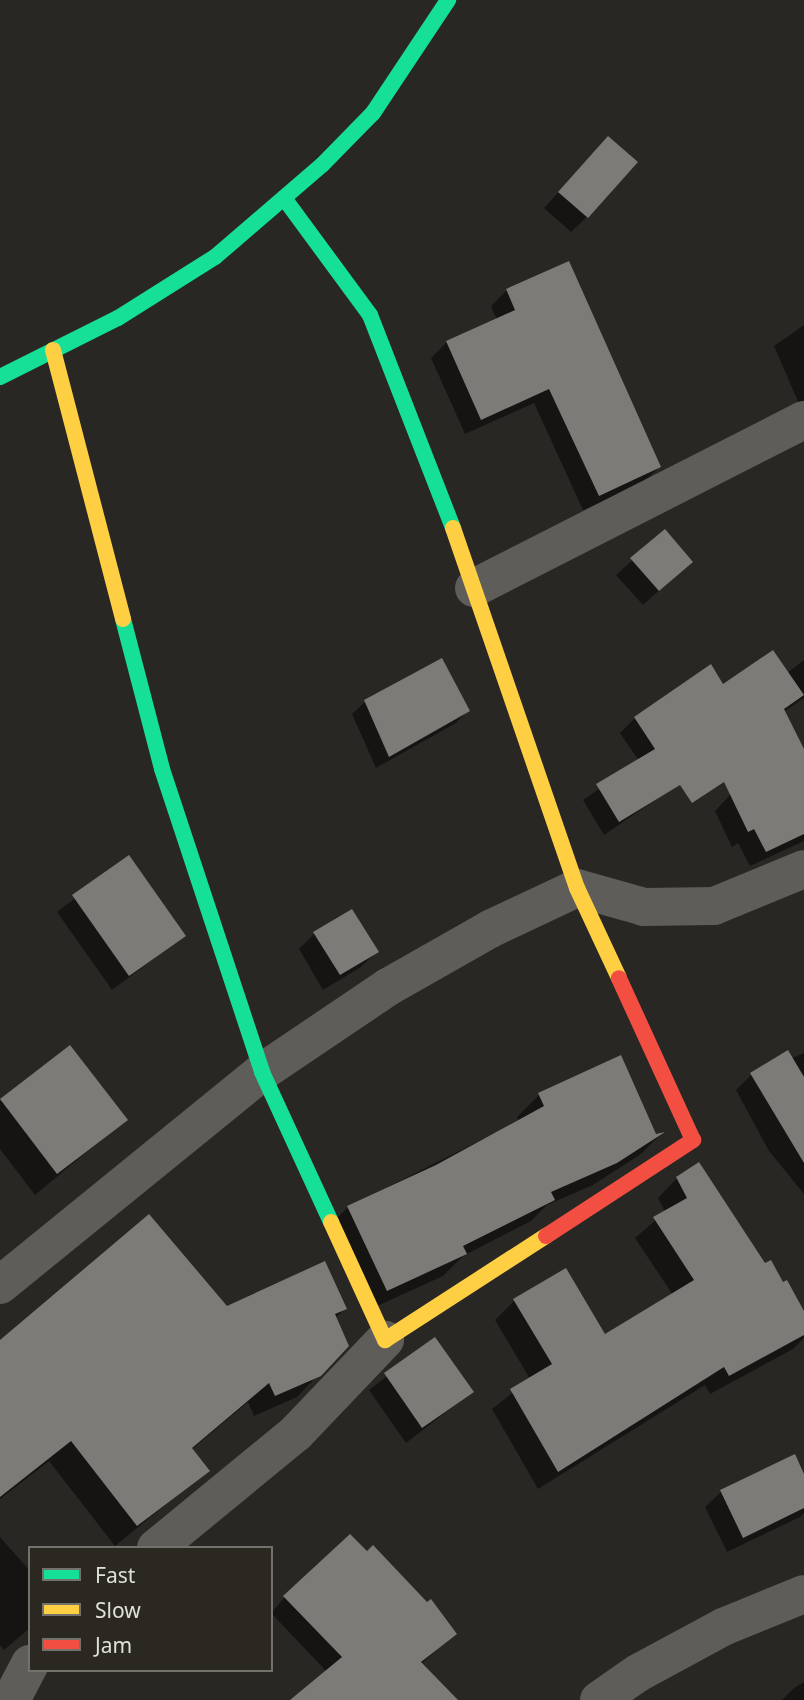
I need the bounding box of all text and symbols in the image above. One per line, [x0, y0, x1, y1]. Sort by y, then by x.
legend [28, 1546, 273, 1672]
text: Fast [95, 1561, 135, 1589]
text: Slow [95, 1596, 141, 1624]
text: Jam [95, 1631, 132, 1659]

